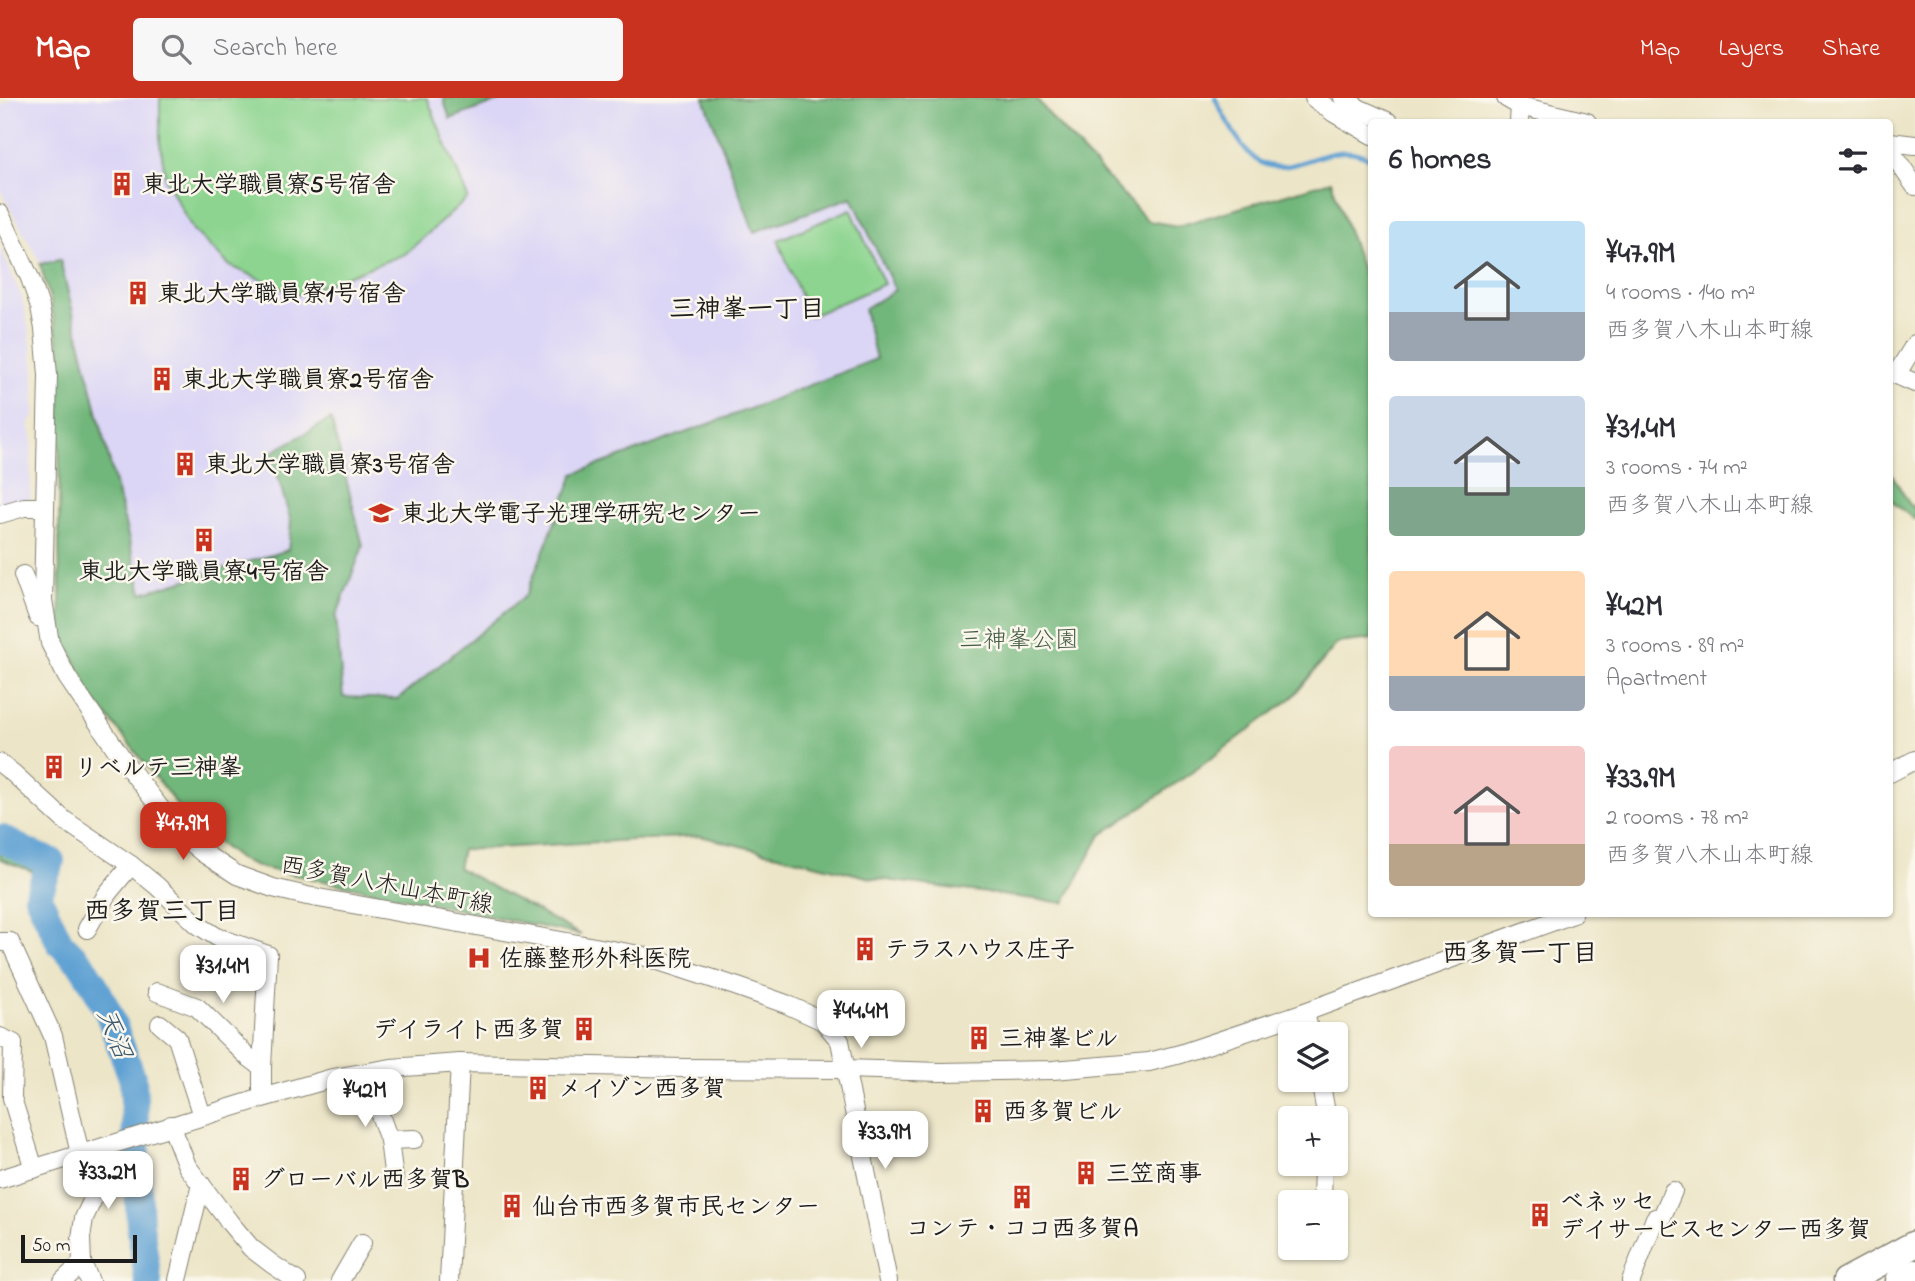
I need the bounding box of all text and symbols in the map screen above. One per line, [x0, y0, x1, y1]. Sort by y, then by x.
search box [133, 18, 623, 81]
text: Map [35, 25, 91, 73]
icon: search [157, 30, 195, 68]
text: Search here [213, 30, 337, 68]
text: Map [1640, 32, 1680, 67]
text: Layers [1718, 32, 1784, 67]
text: Share [1822, 32, 1880, 67]
text: 6 homes [1389, 139, 1492, 183]
icon: filters [1834, 142, 1872, 180]
place label: 東北大学職員寮5号宿舎 [142, 169, 396, 204]
building icon: 東北大学職員寮5号宿舎 [108, 170, 136, 198]
text: ¥47.9M [1606, 233, 1676, 277]
icon: home [1445, 249, 1529, 333]
text: 4 rooms · 140 m² [1606, 277, 1755, 310]
place label: 東北大学職員寮1号宿舎 [158, 278, 406, 313]
building icon: 東北大学職員寮1号宿舎 [124, 279, 152, 307]
district label: 三神峯一丁目 [669, 292, 825, 330]
text: 西多賀八木山本町線 [1606, 315, 1813, 348]
place label: 東北大学職員寮2号宿舎 [182, 364, 434, 399]
building icon: 東北大学職員寮2号宿舎 [148, 365, 176, 393]
text: ¥31.4M [1606, 408, 1676, 452]
icon: home [1445, 424, 1529, 508]
place label: 東北大学職員寮3号宿舎 [205, 449, 455, 484]
building icon: 東北大学職員寮3号宿舎 [171, 450, 199, 478]
text: 3 rooms · 74 m² [1606, 452, 1748, 485]
text: 西多賀八木山本町線 [1606, 490, 1813, 523]
place label: 東北大学電子光理学研究センター [401, 498, 761, 533]
school or university icon: 東北大学電子光理学研究センター [367, 499, 395, 527]
building icon: 東北大学職員寮4号宿舎 [190, 526, 218, 554]
place label: 東北大学職員寮4号宿舎 [79, 556, 329, 591]
text: ¥42M [1606, 586, 1663, 630]
icon: home [1445, 599, 1529, 683]
park label: 三神峯公園 [959, 624, 1079, 659]
text: 3 rooms · 89 m² [1606, 630, 1744, 663]
text: Apartment [1606, 663, 1707, 696]
place label: リベルテ三神峯 [74, 752, 242, 787]
building icon: リベルテ三神峯 [40, 753, 68, 781]
text: ¥33.9M [1606, 758, 1676, 802]
icon: home [1445, 774, 1529, 858]
pin: ¥47.9M [126, 802, 240, 862]
text: 2 rooms · 78 m² [1606, 802, 1749, 835]
text: ¥47.9M [156, 808, 210, 841]
text: 西多賀八木山本町線 [1606, 840, 1813, 873]
street label: 西多賀八木山本町線 [277, 849, 496, 924]
district label: 西多賀三丁目 [84, 894, 240, 932]
place label: テラスハウス庄子 [885, 934, 1075, 969]
building icon: テラスハウス庄子 [851, 935, 879, 963]
district label: 西多賀一丁目 [1442, 936, 1598, 974]
place label: 佐藤整形外科医院 [499, 943, 691, 978]
hospital icon: 佐藤整形外科医院 [465, 944, 493, 972]
pin: ¥31.4M [166, 946, 280, 1005]
text: ¥31.4M [196, 951, 250, 984]
pin: ¥44.4M [804, 990, 918, 1050]
text: ¥44.4M [833, 996, 889, 1029]
water label: 天沼 [85, 1003, 140, 1067]
place label: デイライト西多賀 [373, 1014, 564, 1049]
building icon: デイライト西多賀 [570, 1015, 598, 1043]
map controls [1278, 1022, 1348, 1260]
button: layers [1278, 1022, 1348, 1092]
place label: 三神峯ビル [999, 1023, 1119, 1058]
building icon: 三神峯ビル [965, 1024, 993, 1052]
pin: ¥42M [324, 1070, 406, 1129]
place label: メイゾン西多賀 [558, 1073, 726, 1108]
building icon: メイゾン西多賀 [524, 1074, 552, 1102]
text: ¥42M [343, 1075, 387, 1108]
place label: 西多賀ビル [1003, 1096, 1123, 1131]
building icon: 西多賀ビル [969, 1097, 997, 1125]
button: + [1278, 1106, 1348, 1176]
pin: ¥33.9M [828, 1112, 942, 1171]
text: ¥33.9M [858, 1117, 912, 1150]
pin: ¥33.2M [51, 1152, 165, 1211]
text: ¥33.2M [79, 1157, 137, 1190]
place label: 三笠商事 [1106, 1158, 1202, 1193]
building icon: 三笠商事 [1072, 1159, 1100, 1187]
place label: グローバル西多賀B [261, 1164, 469, 1199]
building icon: グローバル西多賀B [227, 1165, 255, 1193]
building icon: コンテ・ココ西多賀A [1008, 1183, 1036, 1211]
place label: ベネッセ デイサービスセンター西多賀 [1560, 1186, 1871, 1249]
button: − [1278, 1190, 1348, 1260]
place label: 仙台市西多賀市民センター [532, 1191, 820, 1226]
building icon: 仙台市西多賀市民センター [498, 1192, 526, 1220]
building icon: ベネッセ デイサービスセンター西多賀 [1526, 1201, 1554, 1229]
place label: コンテ・ココ西多賀A [906, 1213, 1139, 1248]
scale bar [21, 1232, 136, 1264]
text: 50 m [32, 1233, 71, 1260]

